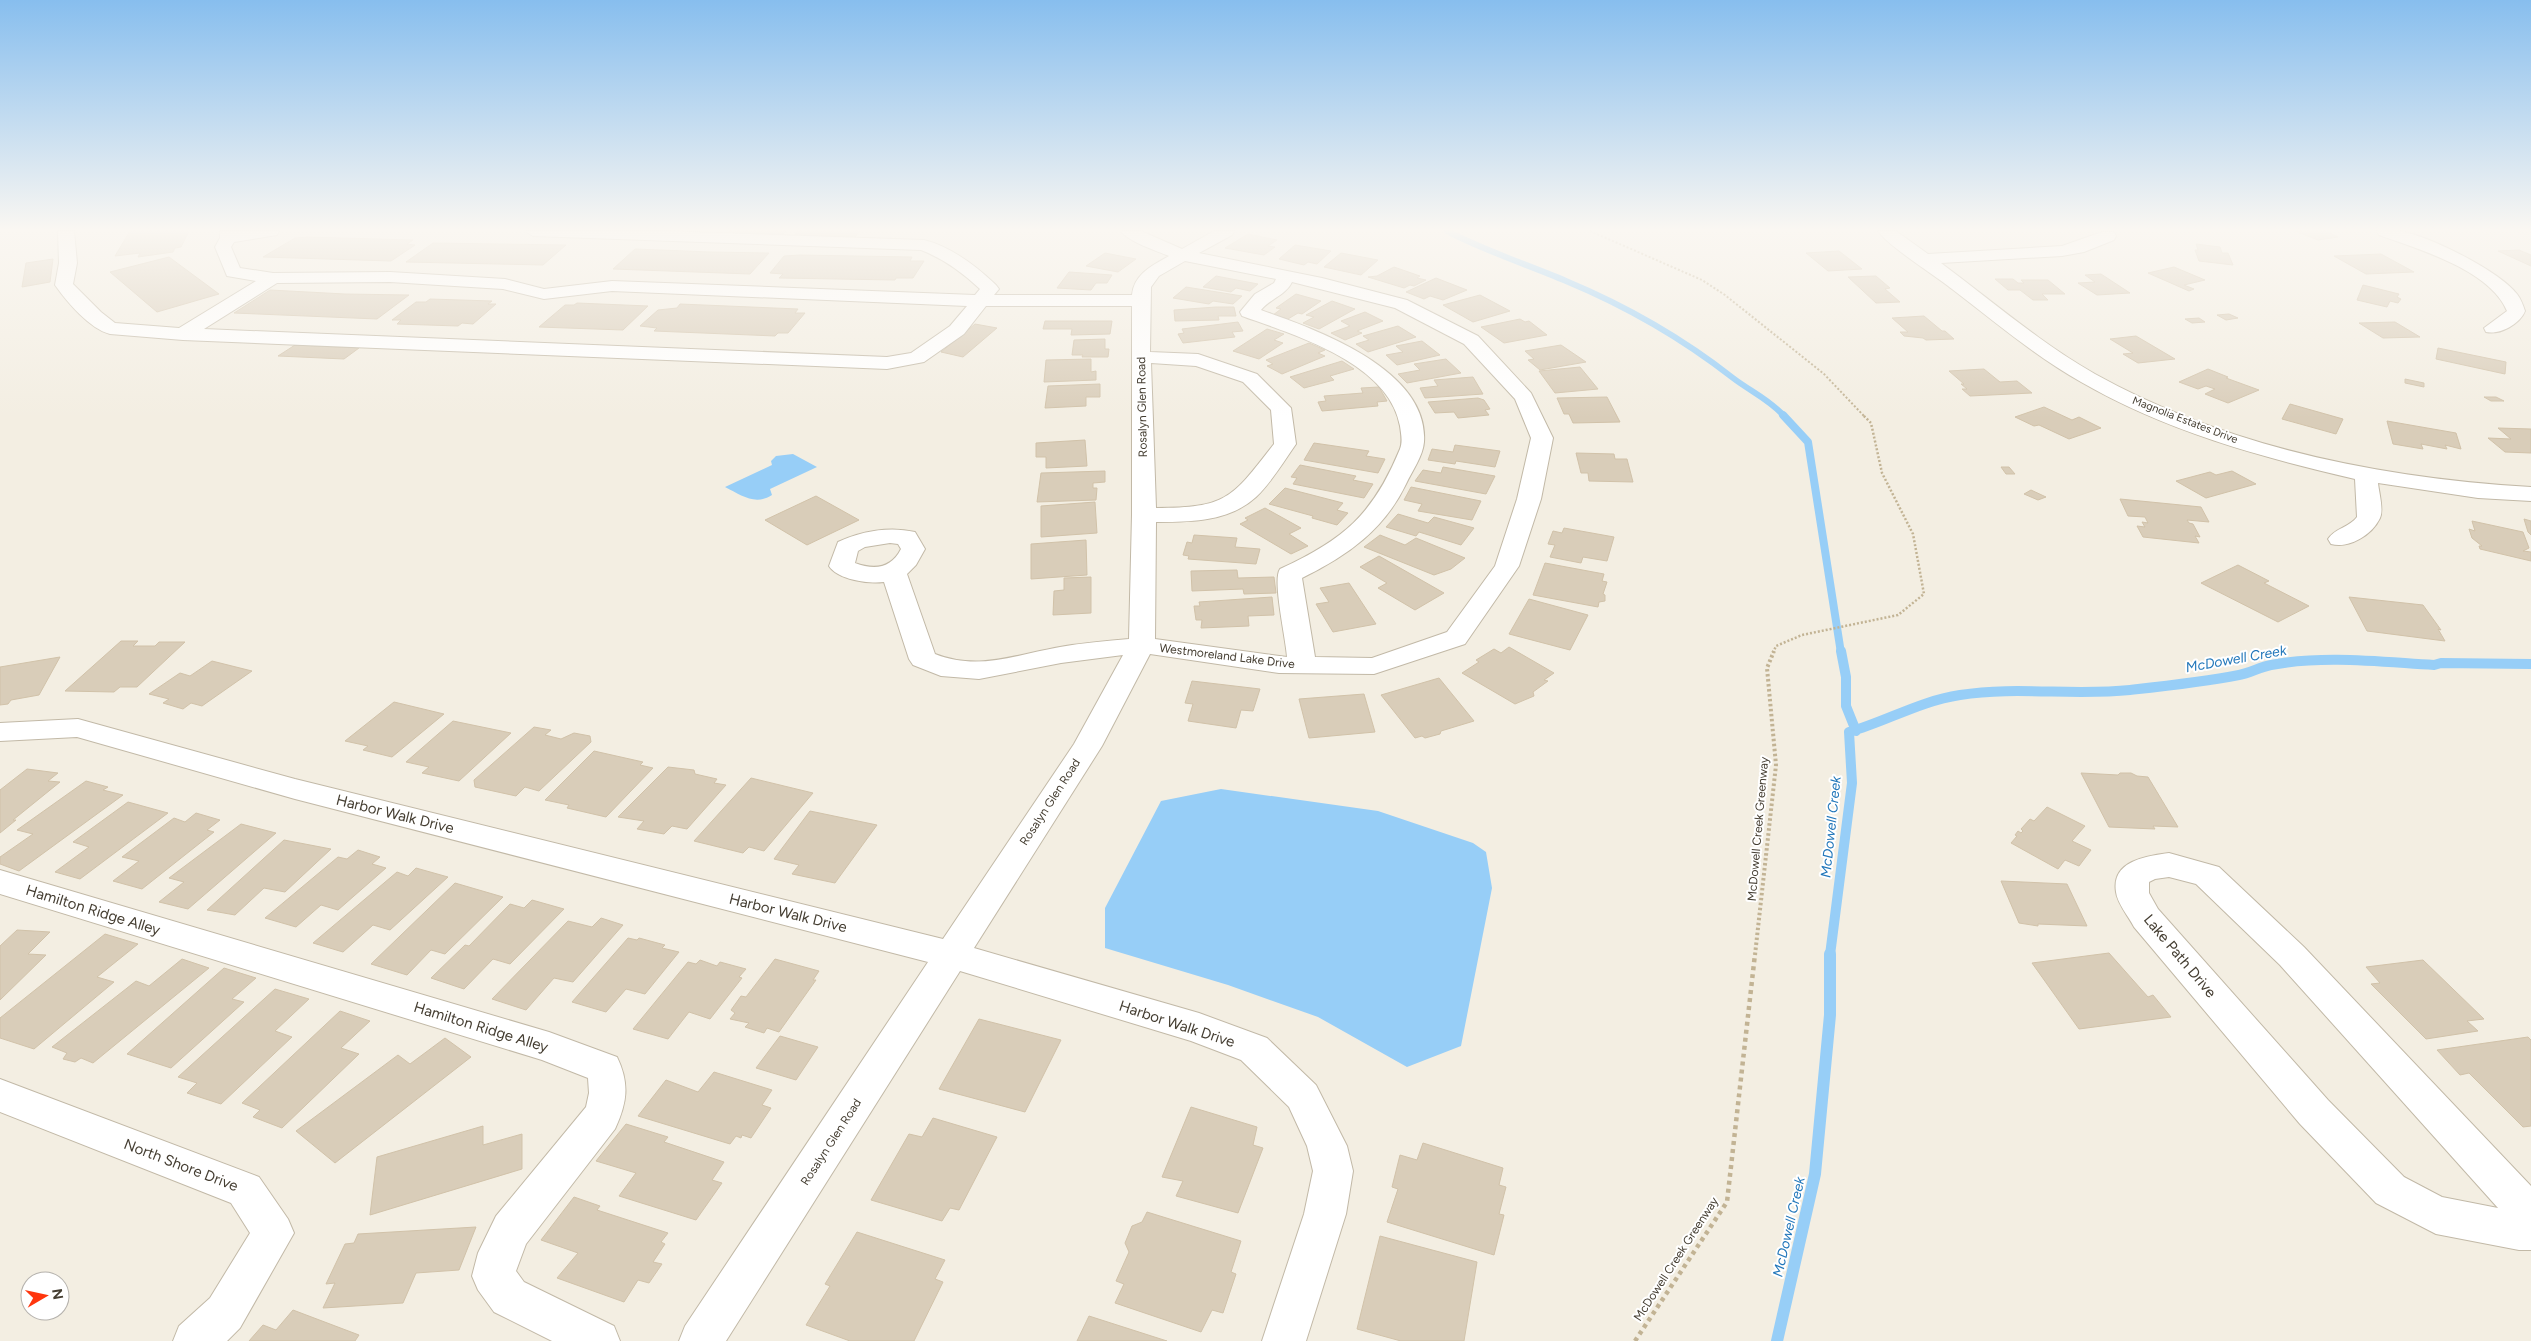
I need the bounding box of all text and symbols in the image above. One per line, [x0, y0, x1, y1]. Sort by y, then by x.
street label: Rosalyn Glen Road [1134, 357, 1150, 457]
street label: Magnolia Estates Drive [2130, 394, 2240, 446]
street label: Westmoreland Lake Drive [1159, 641, 1296, 671]
water label: McDowell Creek [2184, 642, 2289, 676]
street label: Rosalyn Glen Road [1017, 756, 1083, 848]
street label: McDowell Creek Greenway [1745, 756, 1771, 902]
water label: McDowell Creek [1817, 774, 1845, 879]
street label: Harbor Walk Drive [334, 791, 456, 837]
street label: Hamilton Ridge Alley [23, 881, 163, 939]
street label: Harbor Walk Drive [727, 890, 849, 936]
street label: Lake Path Drive [2140, 911, 2220, 1001]
street label: Harbor Walk Drive [1117, 997, 1237, 1051]
street label: Hamilton Ridge Alley [411, 998, 551, 1056]
street label: Rosalyn Glen Road [798, 1096, 864, 1188]
street label: North Shore Drive [121, 1135, 241, 1195]
water label: McDowell Creek [1769, 1174, 1809, 1279]
street label: McDowell Creek Greenway [1631, 1194, 1722, 1324]
north arrow [20, 1271, 70, 1321]
text: N [48, 1287, 67, 1301]

